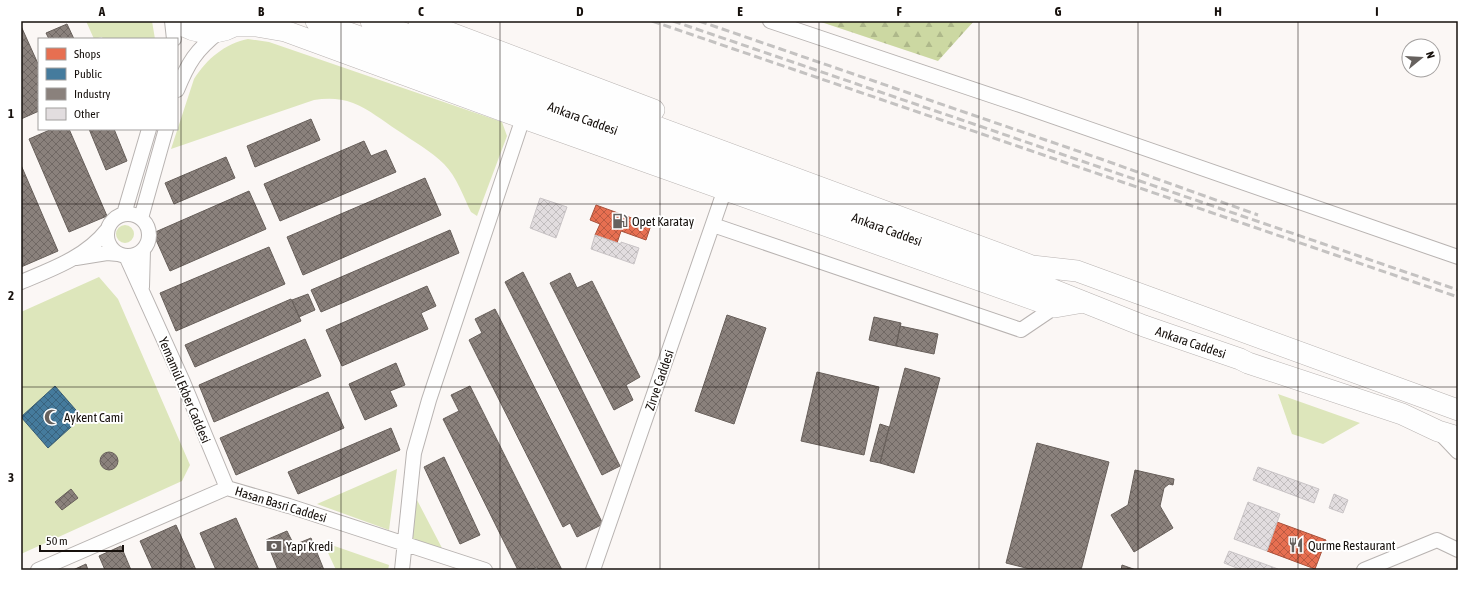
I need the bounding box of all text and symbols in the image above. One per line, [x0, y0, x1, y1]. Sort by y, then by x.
text: A [98, 4, 106, 19]
text: B [258, 4, 265, 19]
text: C [418, 4, 424, 19]
text: D [576, 4, 584, 19]
text: E [737, 4, 743, 19]
text: F [896, 4, 902, 19]
text: G [1055, 4, 1062, 19]
text: H [1214, 4, 1222, 19]
text: I [1375, 4, 1379, 19]
legend [38, 38, 178, 130]
north arrow [1401, 38, 1441, 78]
text: Shops [74, 47, 100, 61]
text: N [1424, 50, 1437, 60]
text: Public [74, 67, 102, 81]
text: Industry [74, 87, 111, 101]
street label: Ankara Caddesi [546, 99, 620, 138]
text: 1 [8, 106, 14, 121]
text: Other [74, 107, 100, 121]
street label: Ankara Caddesi [850, 210, 924, 249]
fuel station icon: Opet Karatay [611, 212, 629, 230]
place label: Opet Karatay [632, 214, 695, 229]
text: 2 [8, 288, 14, 303]
street label: Ankara Caddesi [1154, 323, 1228, 362]
street label: Yemamül Ekber Caddesi [155, 335, 214, 446]
street label: Zirve Caddesi [642, 348, 677, 413]
mosque icon: Aykent Cami [43, 408, 61, 426]
place label: Aykent Cami [64, 410, 123, 425]
text: 3 [8, 470, 14, 485]
street label: Hasan Basri Caddesi [233, 483, 329, 526]
scale bar [40, 527, 123, 553]
text: 50 m [46, 534, 68, 548]
restaurant icon: Qurme Restaurant [1287, 536, 1305, 554]
bank icon: Yapı Kredi [265, 537, 283, 555]
place label: Qurme Restaurant [1308, 538, 1396, 553]
place label: Yapı Kredi [286, 539, 333, 554]

